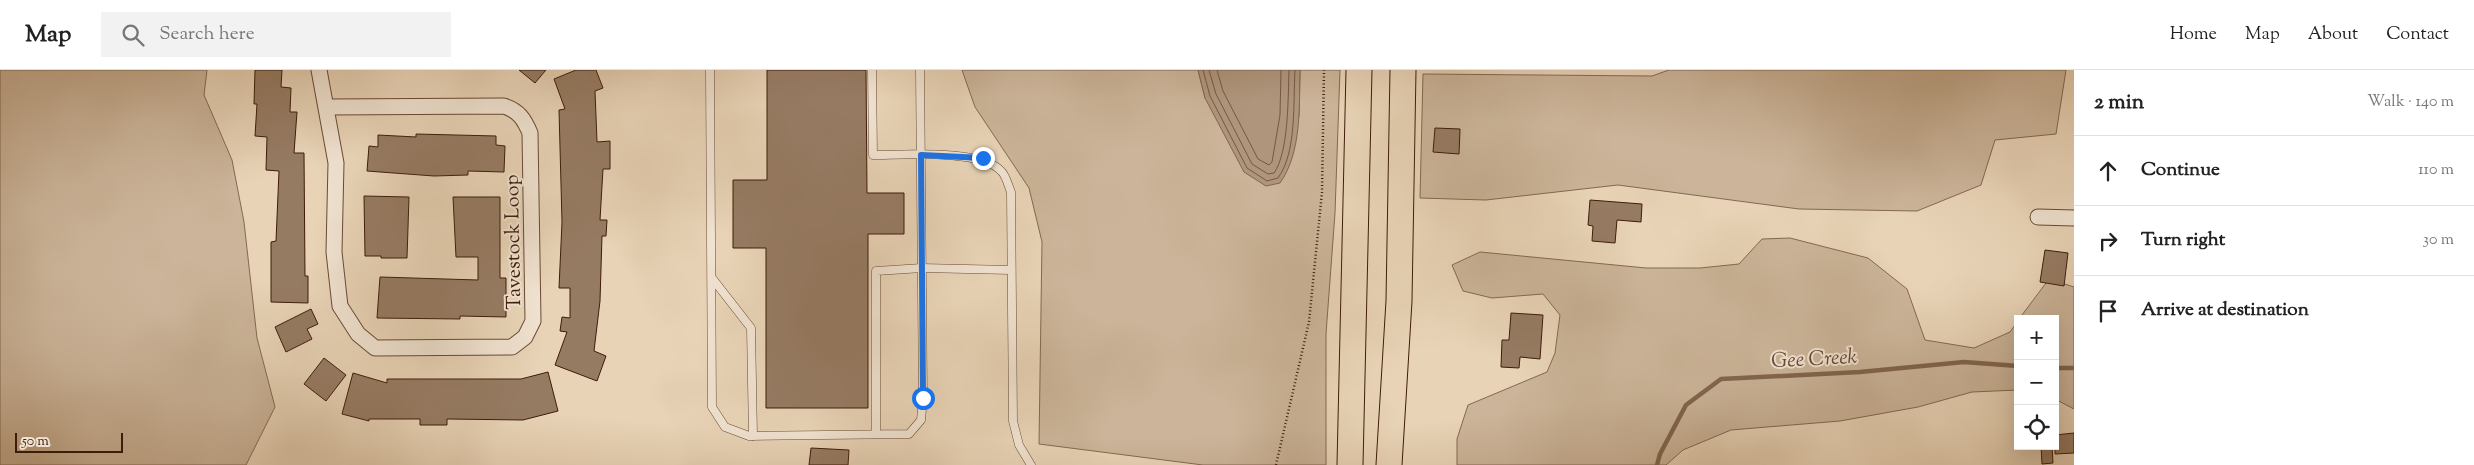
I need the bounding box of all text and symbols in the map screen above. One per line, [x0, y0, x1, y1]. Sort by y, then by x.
search box [101, 12, 451, 57]
text: Map [25, 18, 71, 52]
icon: search [119, 21, 147, 49]
text: Search here [159, 21, 255, 48]
text: Home [2170, 22, 2217, 48]
text: Map [2245, 22, 2280, 48]
text: About [2308, 22, 2358, 48]
text: Contact [2386, 22, 2449, 48]
text: 2 min [2094, 88, 2144, 118]
text: Walk · 140 m [2367, 91, 2454, 114]
route end [972, 147, 995, 170]
icon: ahead [2094, 157, 2122, 185]
text: Continue [2141, 157, 2220, 184]
text: 110 m [2418, 159, 2454, 182]
street label: Tavestock Loop [499, 174, 530, 310]
icon: right [2094, 227, 2122, 255]
text: Turn right [2141, 227, 2225, 254]
text: 30 m [2423, 229, 2454, 252]
icon: arrive [2094, 297, 2122, 325]
text: Arrive at destination [2141, 297, 2309, 324]
map controls [2014, 315, 2059, 450]
button: + [2014, 315, 2059, 360]
water label: Gee Creek [1770, 343, 1858, 377]
button: − [2014, 360, 2059, 405]
route start [912, 387, 935, 410]
button: locate [2014, 405, 2059, 450]
scale bar [15, 430, 122, 453]
text: 50 m [22, 432, 49, 452]

